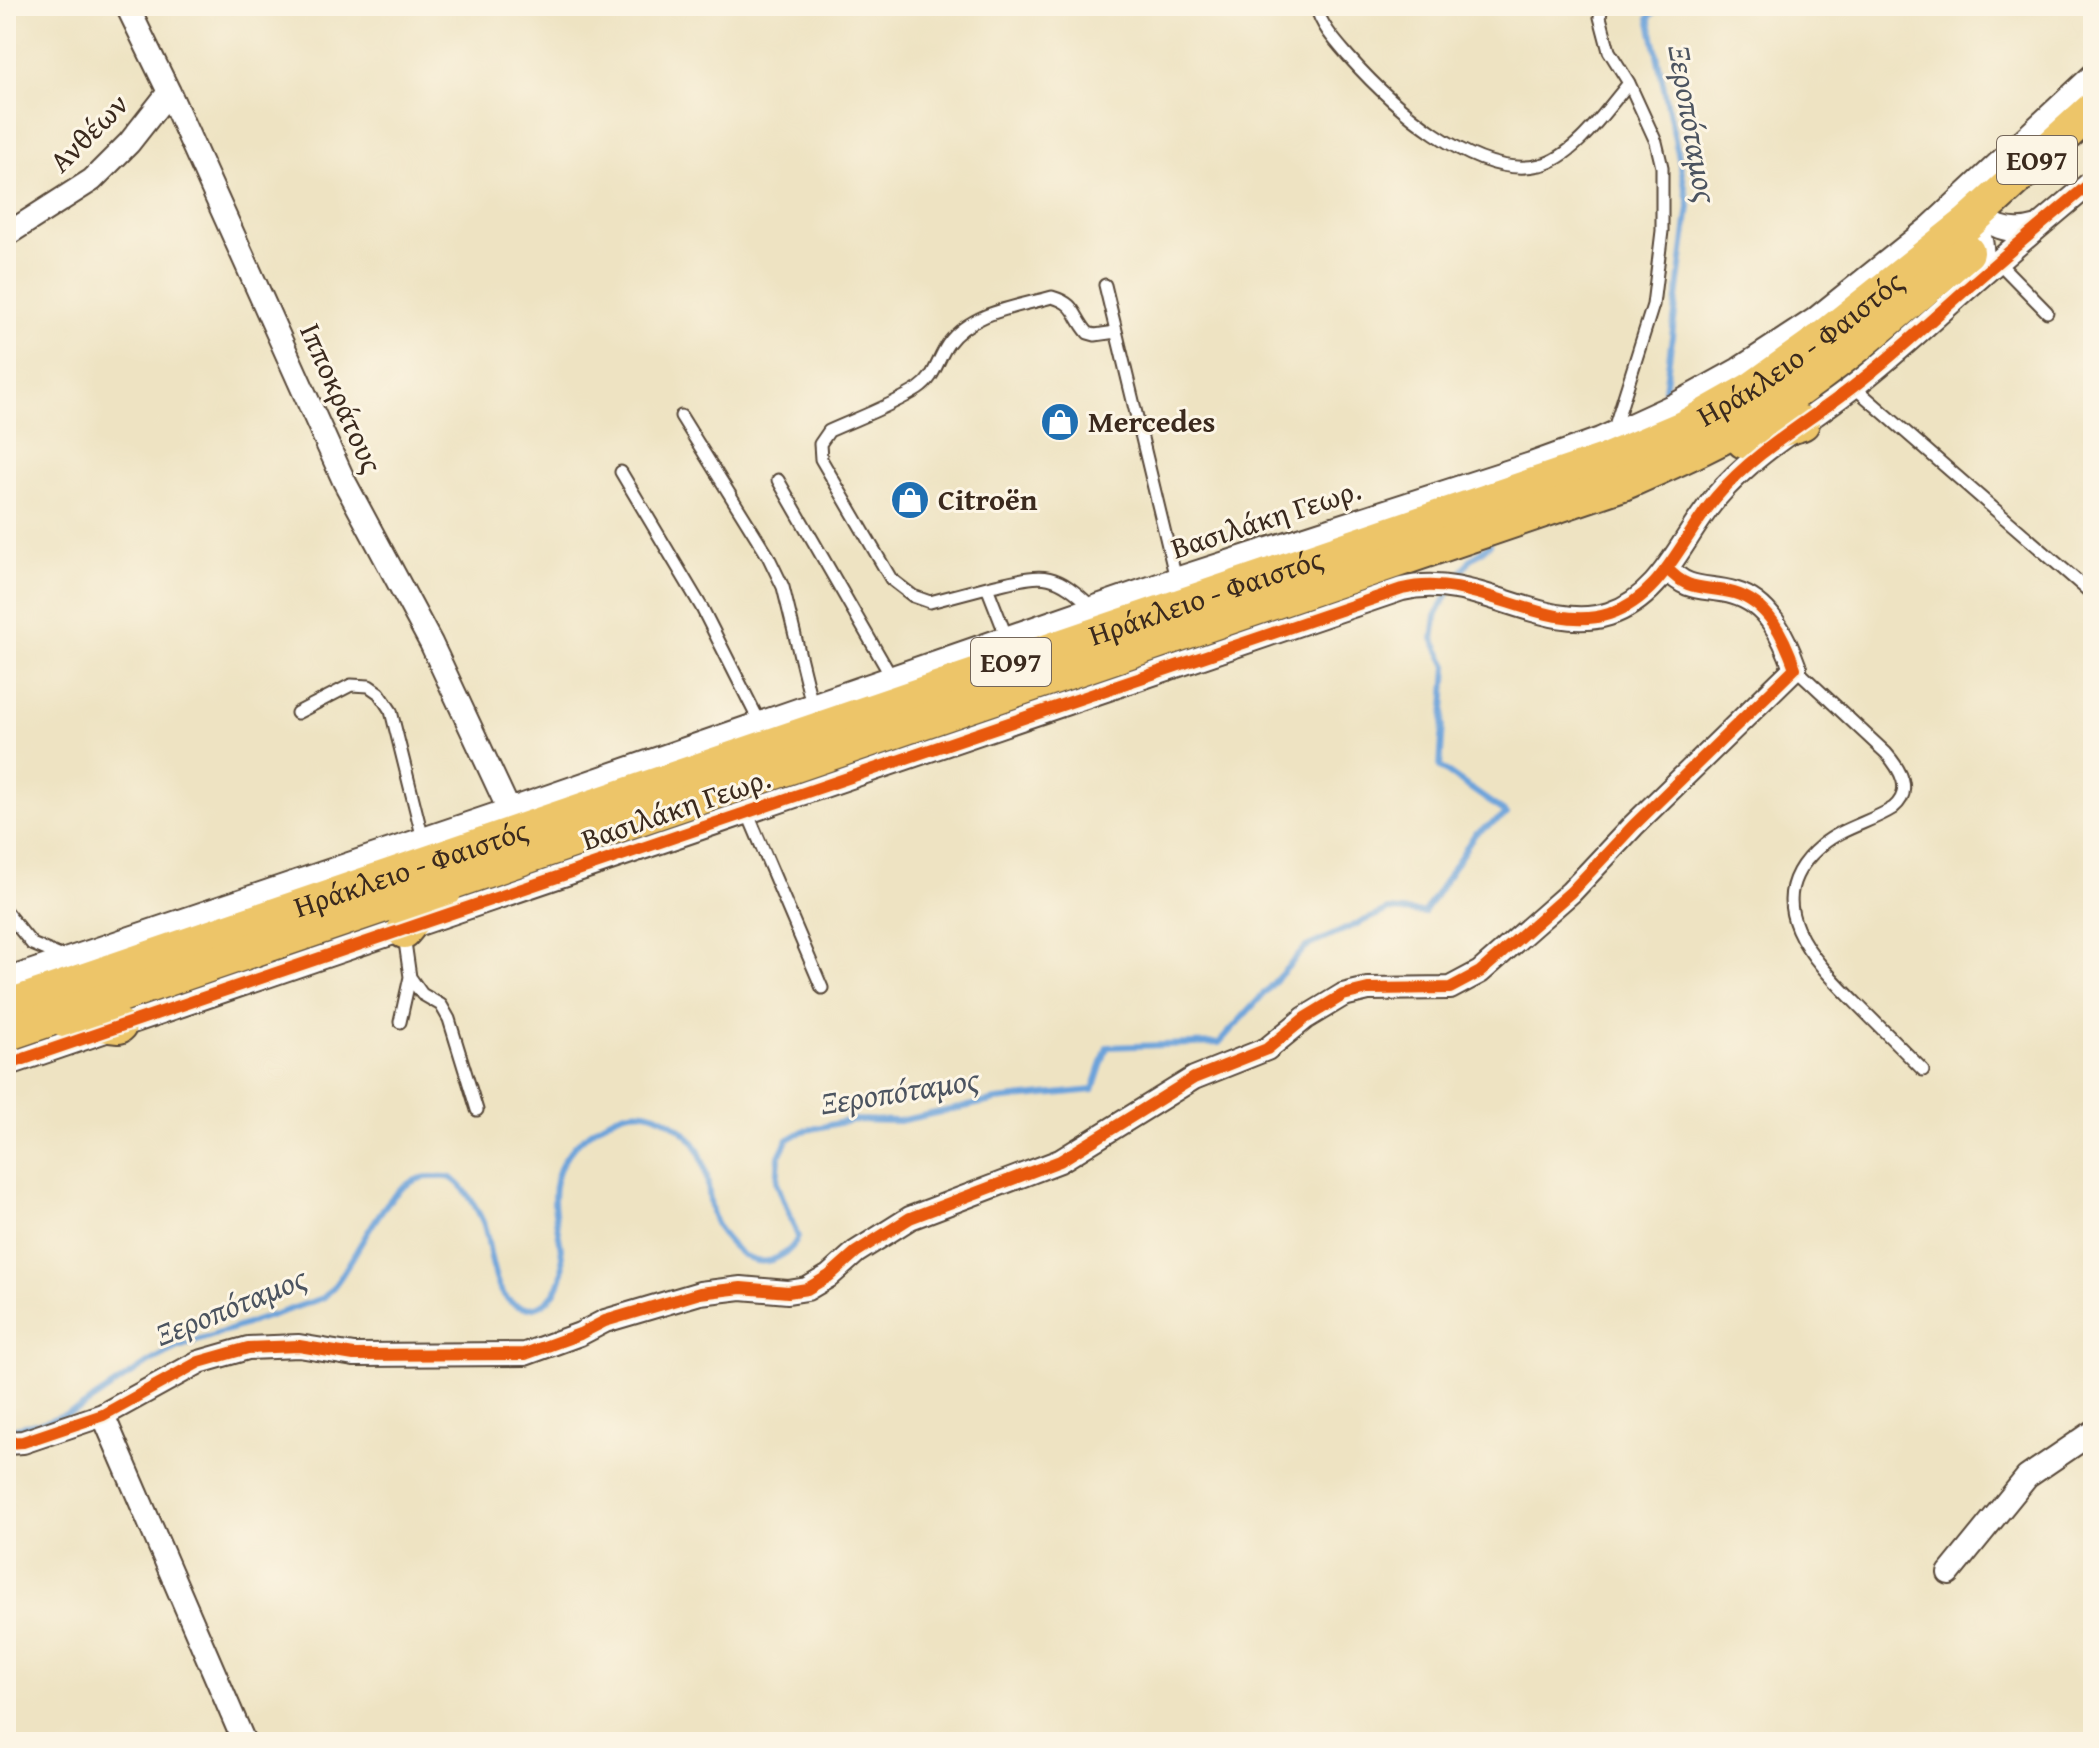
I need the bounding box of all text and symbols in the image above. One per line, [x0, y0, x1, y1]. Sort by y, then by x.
water label: Ξεροπόταμος [1656, 41, 1731, 208]
street label: Ανθέων [39, 83, 138, 182]
road number: ΕΟ97 [1997, 136, 2077, 184]
street label: Ηράκλειο - Φαιστός [1688, 259, 1913, 437]
street label: Ιπποκράτους [289, 316, 395, 480]
place label: Mercedes [1088, 399, 1215, 443]
shop icon: Mercedes [1039, 401, 1081, 443]
street label: Βασιλάκη Γεωρ. [1165, 467, 1366, 569]
place label: Citroën [938, 477, 1038, 521]
shop icon: Citroën [889, 479, 931, 521]
street label: Ηράκλειο - Φαιστός [1083, 536, 1329, 657]
road number: ΕΟ97 [971, 638, 1051, 686]
street label: Βασιλάκη Γεωρ. [575, 755, 776, 861]
street label: Ηράκλειο - Φαιστός [288, 807, 534, 928]
water label: Ξεροπόταμος [817, 1055, 984, 1126]
water label: Ξεροπόταμος [148, 1253, 315, 1357]

